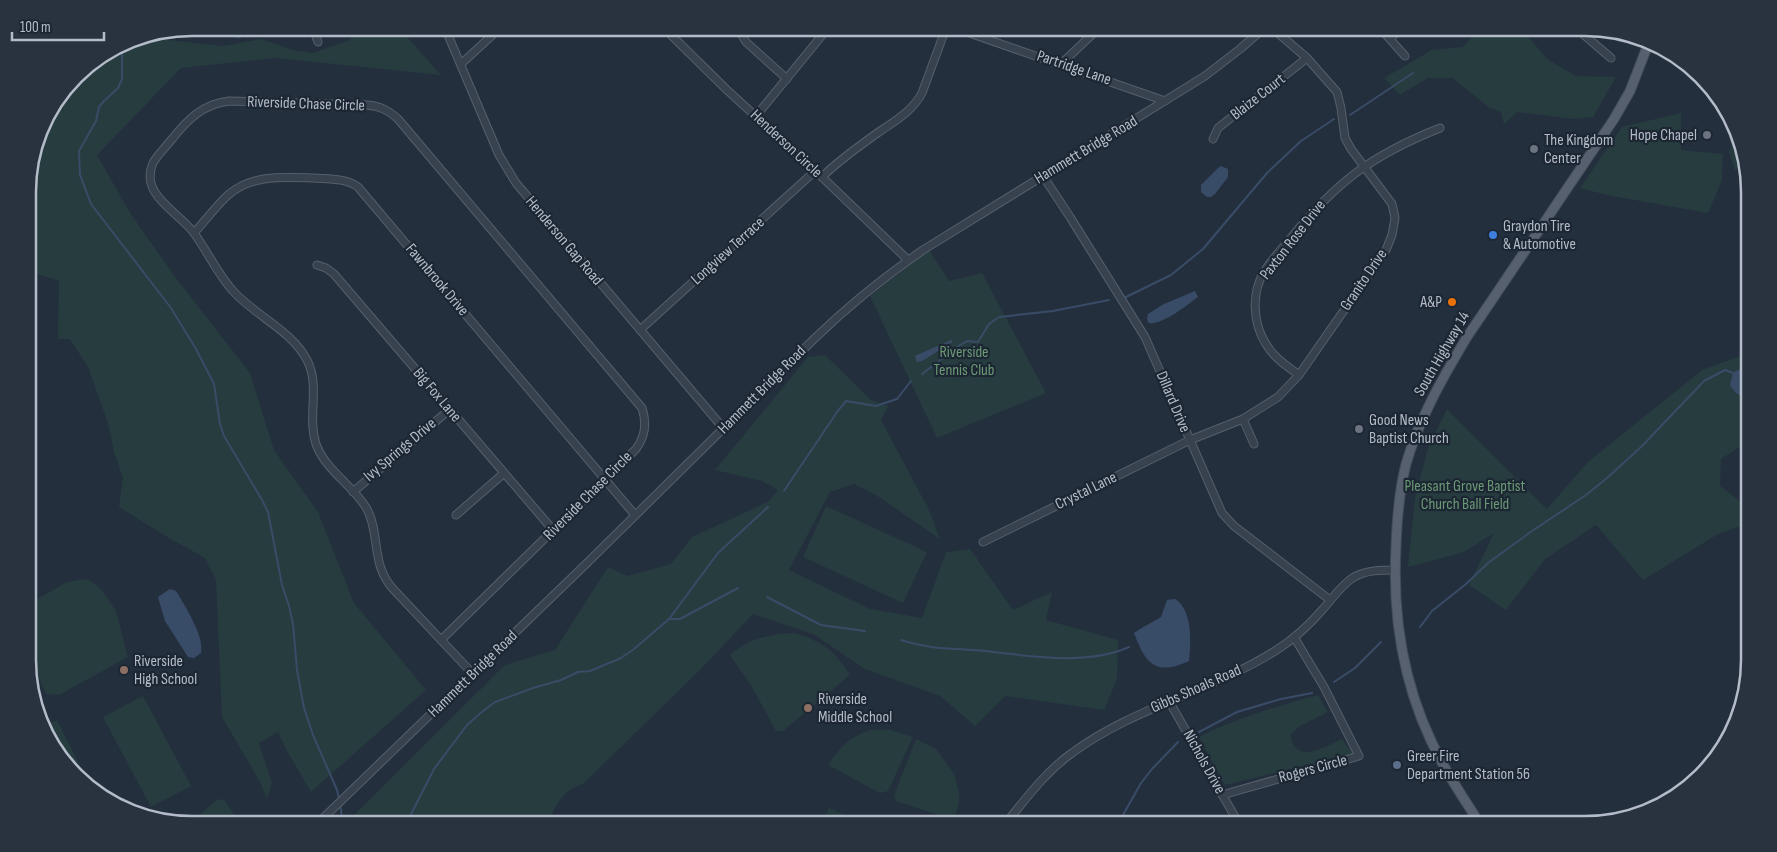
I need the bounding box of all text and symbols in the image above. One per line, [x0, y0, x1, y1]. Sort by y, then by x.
scale bar [12, 10, 105, 42]
text: 100 m [20, 18, 51, 37]
street label: Partridge Lane [1034, 46, 1114, 90]
street label: Blaize Court [1227, 70, 1289, 124]
street label: Riverside Chase Circle [247, 92, 365, 116]
street label: Henderson Circle [746, 106, 826, 182]
street label: Hammett Bridge Road [1031, 112, 1141, 188]
place label: Hope Chapel [1630, 126, 1697, 145]
marker: Hope Chapel [1701, 129, 1713, 141]
place label: The Kingdom Center [1544, 131, 1613, 168]
marker: The Kingdom Center [1528, 143, 1540, 155]
street label: Henderson Gap Road [521, 193, 607, 289]
street label: Paxton Rose Drive [1256, 196, 1330, 284]
street label: Longview Terrace [687, 213, 769, 289]
place label: Graydon Tire & Automotive [1503, 217, 1576, 254]
marker: Graydon Tire & Automotive [1487, 229, 1499, 241]
street label: Fawnbrook Drive [401, 240, 473, 320]
street label: Granito Drive [1336, 246, 1392, 314]
place label: A&P [1419, 293, 1442, 312]
marker: A&P [1446, 296, 1458, 308]
street label: South Highway 14 [1410, 308, 1474, 400]
street label: Hammett Bridge Road [714, 342, 810, 438]
park label: Riverside Tennis Club [934, 343, 994, 380]
street label: Big Fox Lane [409, 364, 465, 426]
street label: Dillard Drive [1152, 369, 1194, 435]
place label: Good News Baptist Church [1369, 411, 1449, 448]
street label: Ivy Springs Drive [360, 414, 440, 486]
marker: Good News Baptist Church [1353, 423, 1365, 435]
street label: Riverside Chase Circle [540, 448, 636, 544]
street label: Crystal Lane [1052, 468, 1120, 514]
park label: Pleasant Grove Baptist Church Ball Field [1405, 477, 1526, 514]
street label: Hammett Bridge Road [424, 627, 522, 721]
place label: Riverside High School [134, 652, 197, 689]
street label: Gibbs Shoals Road [1148, 661, 1244, 717]
marker: Riverside High School [118, 664, 130, 676]
place label: Riverside Middle School [818, 690, 892, 727]
marker: Riverside Middle School [802, 702, 814, 714]
street label: Nichols Drive [1179, 727, 1229, 797]
place label: Greer Fire Department Station 56 [1407, 747, 1530, 784]
street label: Rogers Circle [1277, 751, 1349, 787]
marker: Greer Fire Department Station 56 [1391, 759, 1403, 771]

